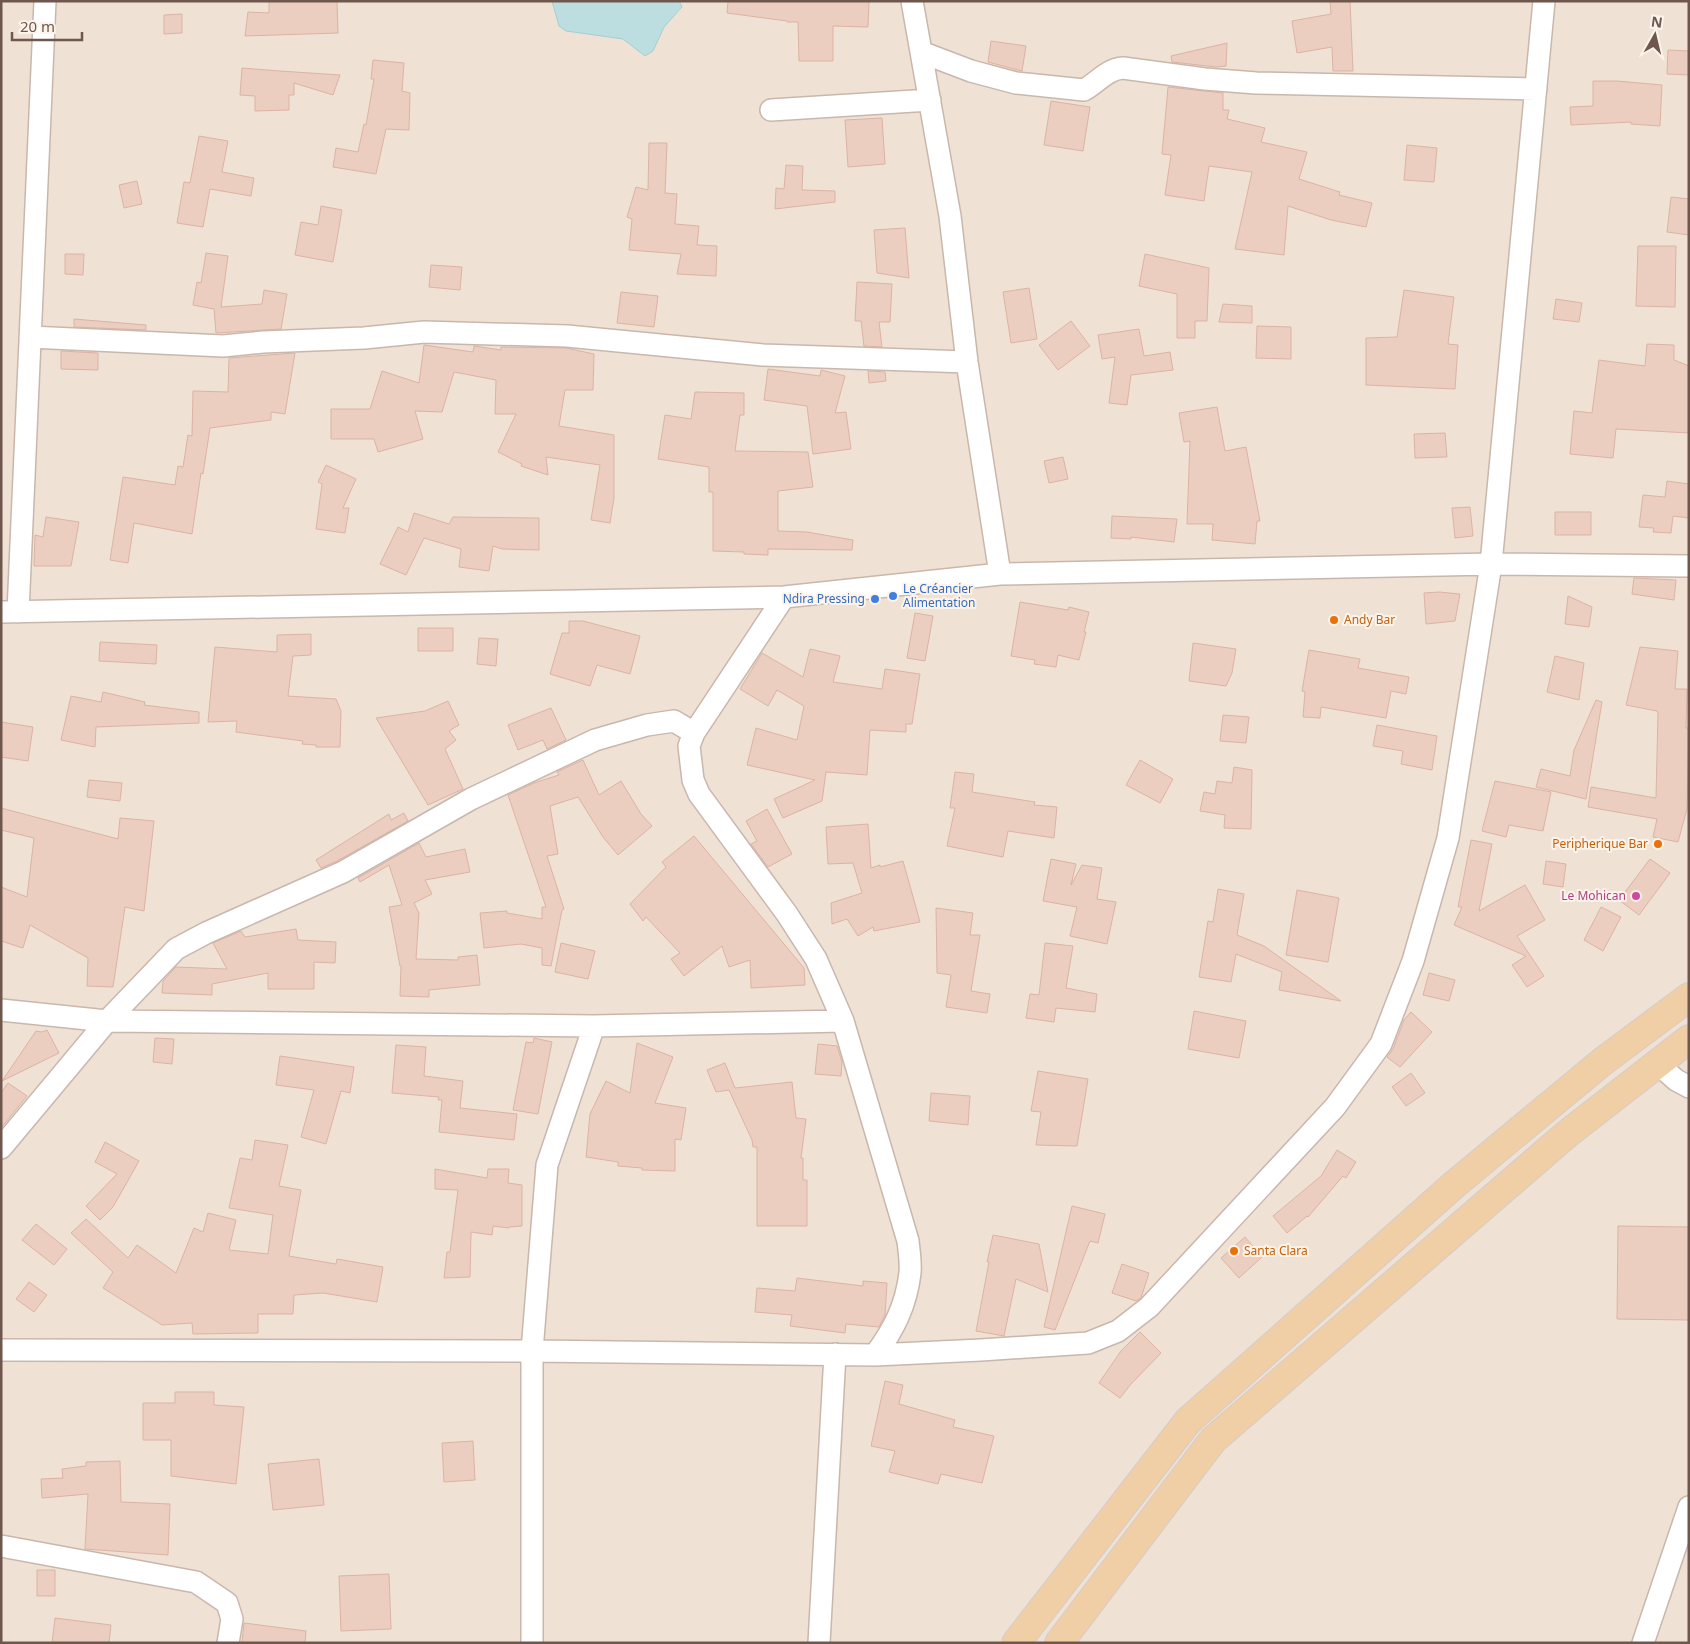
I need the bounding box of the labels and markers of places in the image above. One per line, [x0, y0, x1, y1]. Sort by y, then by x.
place label: Le Créancier Alimentation [903, 580, 975, 611]
place label: Ndira Pressing [783, 590, 865, 607]
marker: Le Créancier Alimentation [887, 590, 899, 602]
marker: Ndira Pressing [869, 593, 881, 605]
place label: Andy Bar [1344, 611, 1395, 628]
marker: Andy Bar [1328, 614, 1340, 626]
place label: Peripherique Bar [1552, 835, 1648, 852]
marker: Peripherique Bar [1652, 838, 1664, 850]
place label: Le Mohican [1561, 887, 1626, 904]
marker: Le Mohican [1630, 890, 1642, 902]
place label: Santa Clara [1244, 1242, 1308, 1259]
marker: Santa Clara [1228, 1245, 1240, 1257]

